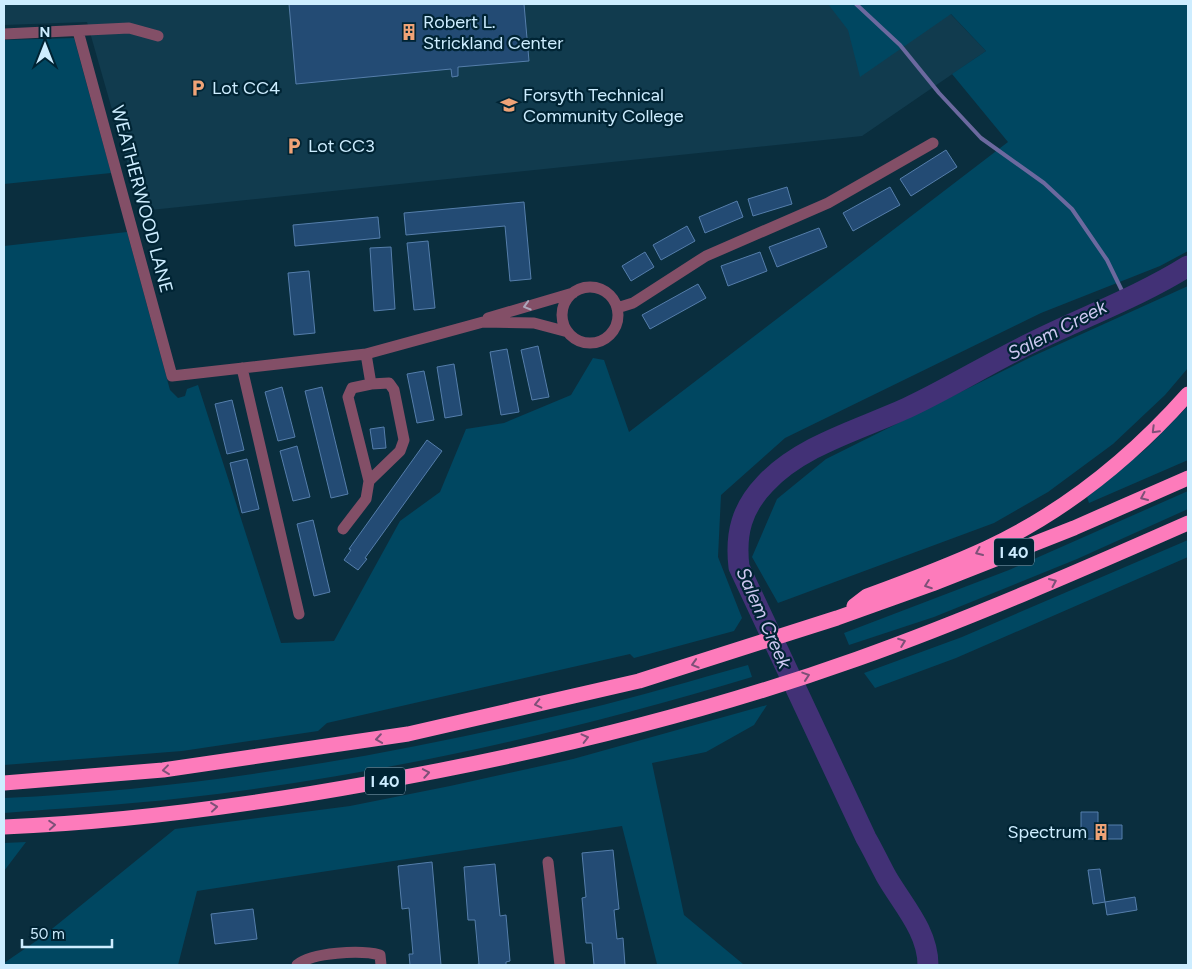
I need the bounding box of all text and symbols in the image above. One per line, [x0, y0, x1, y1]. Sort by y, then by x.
place label: Robert L. Strickland Center [423, 11, 563, 54]
north arrow [20, 20, 70, 70]
building icon: Robert L. Strickland Center [399, 22, 419, 42]
text: N [40, 24, 50, 41]
place label: Lot CC4 [212, 77, 280, 99]
parking icon: Lot CC4 [188, 78, 208, 98]
place label: Forsyth Technical Community College [523, 84, 684, 127]
school or university icon: Forsyth Technical Community College [499, 95, 519, 115]
street label: WEATHERWOOD LANE [106, 103, 178, 295]
place label: Lot CC3 [308, 135, 375, 157]
parking icon: Lot CC3 [284, 136, 304, 156]
water label: Salem Creek [1003, 295, 1111, 365]
one-way arrow [523, 300, 531, 311]
one-way arrow [1152, 424, 1161, 433]
one-way arrow [1140, 491, 1149, 502]
road number: I 40 [994, 538, 1034, 566]
one-way arrow [975, 545, 984, 556]
water label: Salem Creek [731, 564, 797, 673]
one-way arrow [1048, 578, 1057, 589]
one-way arrow [925, 579, 933, 589]
one-way arrow [897, 638, 906, 648]
one-way arrow [691, 658, 700, 668]
one-way arrow [801, 672, 810, 682]
one-way arrow [533, 698, 542, 709]
one-way arrow [375, 733, 383, 743]
one-way arrow [580, 733, 589, 744]
one-way arrow [162, 764, 170, 775]
road number: I 40 [365, 768, 405, 794]
one-way arrow [422, 769, 431, 779]
one-way arrow [210, 802, 218, 813]
one-way arrow [49, 819, 57, 830]
place label: Spectrum [1007, 821, 1087, 843]
building icon: Spectrum [1091, 822, 1111, 842]
scale bar [22, 916, 112, 948]
text: 50 m [30, 925, 65, 943]

